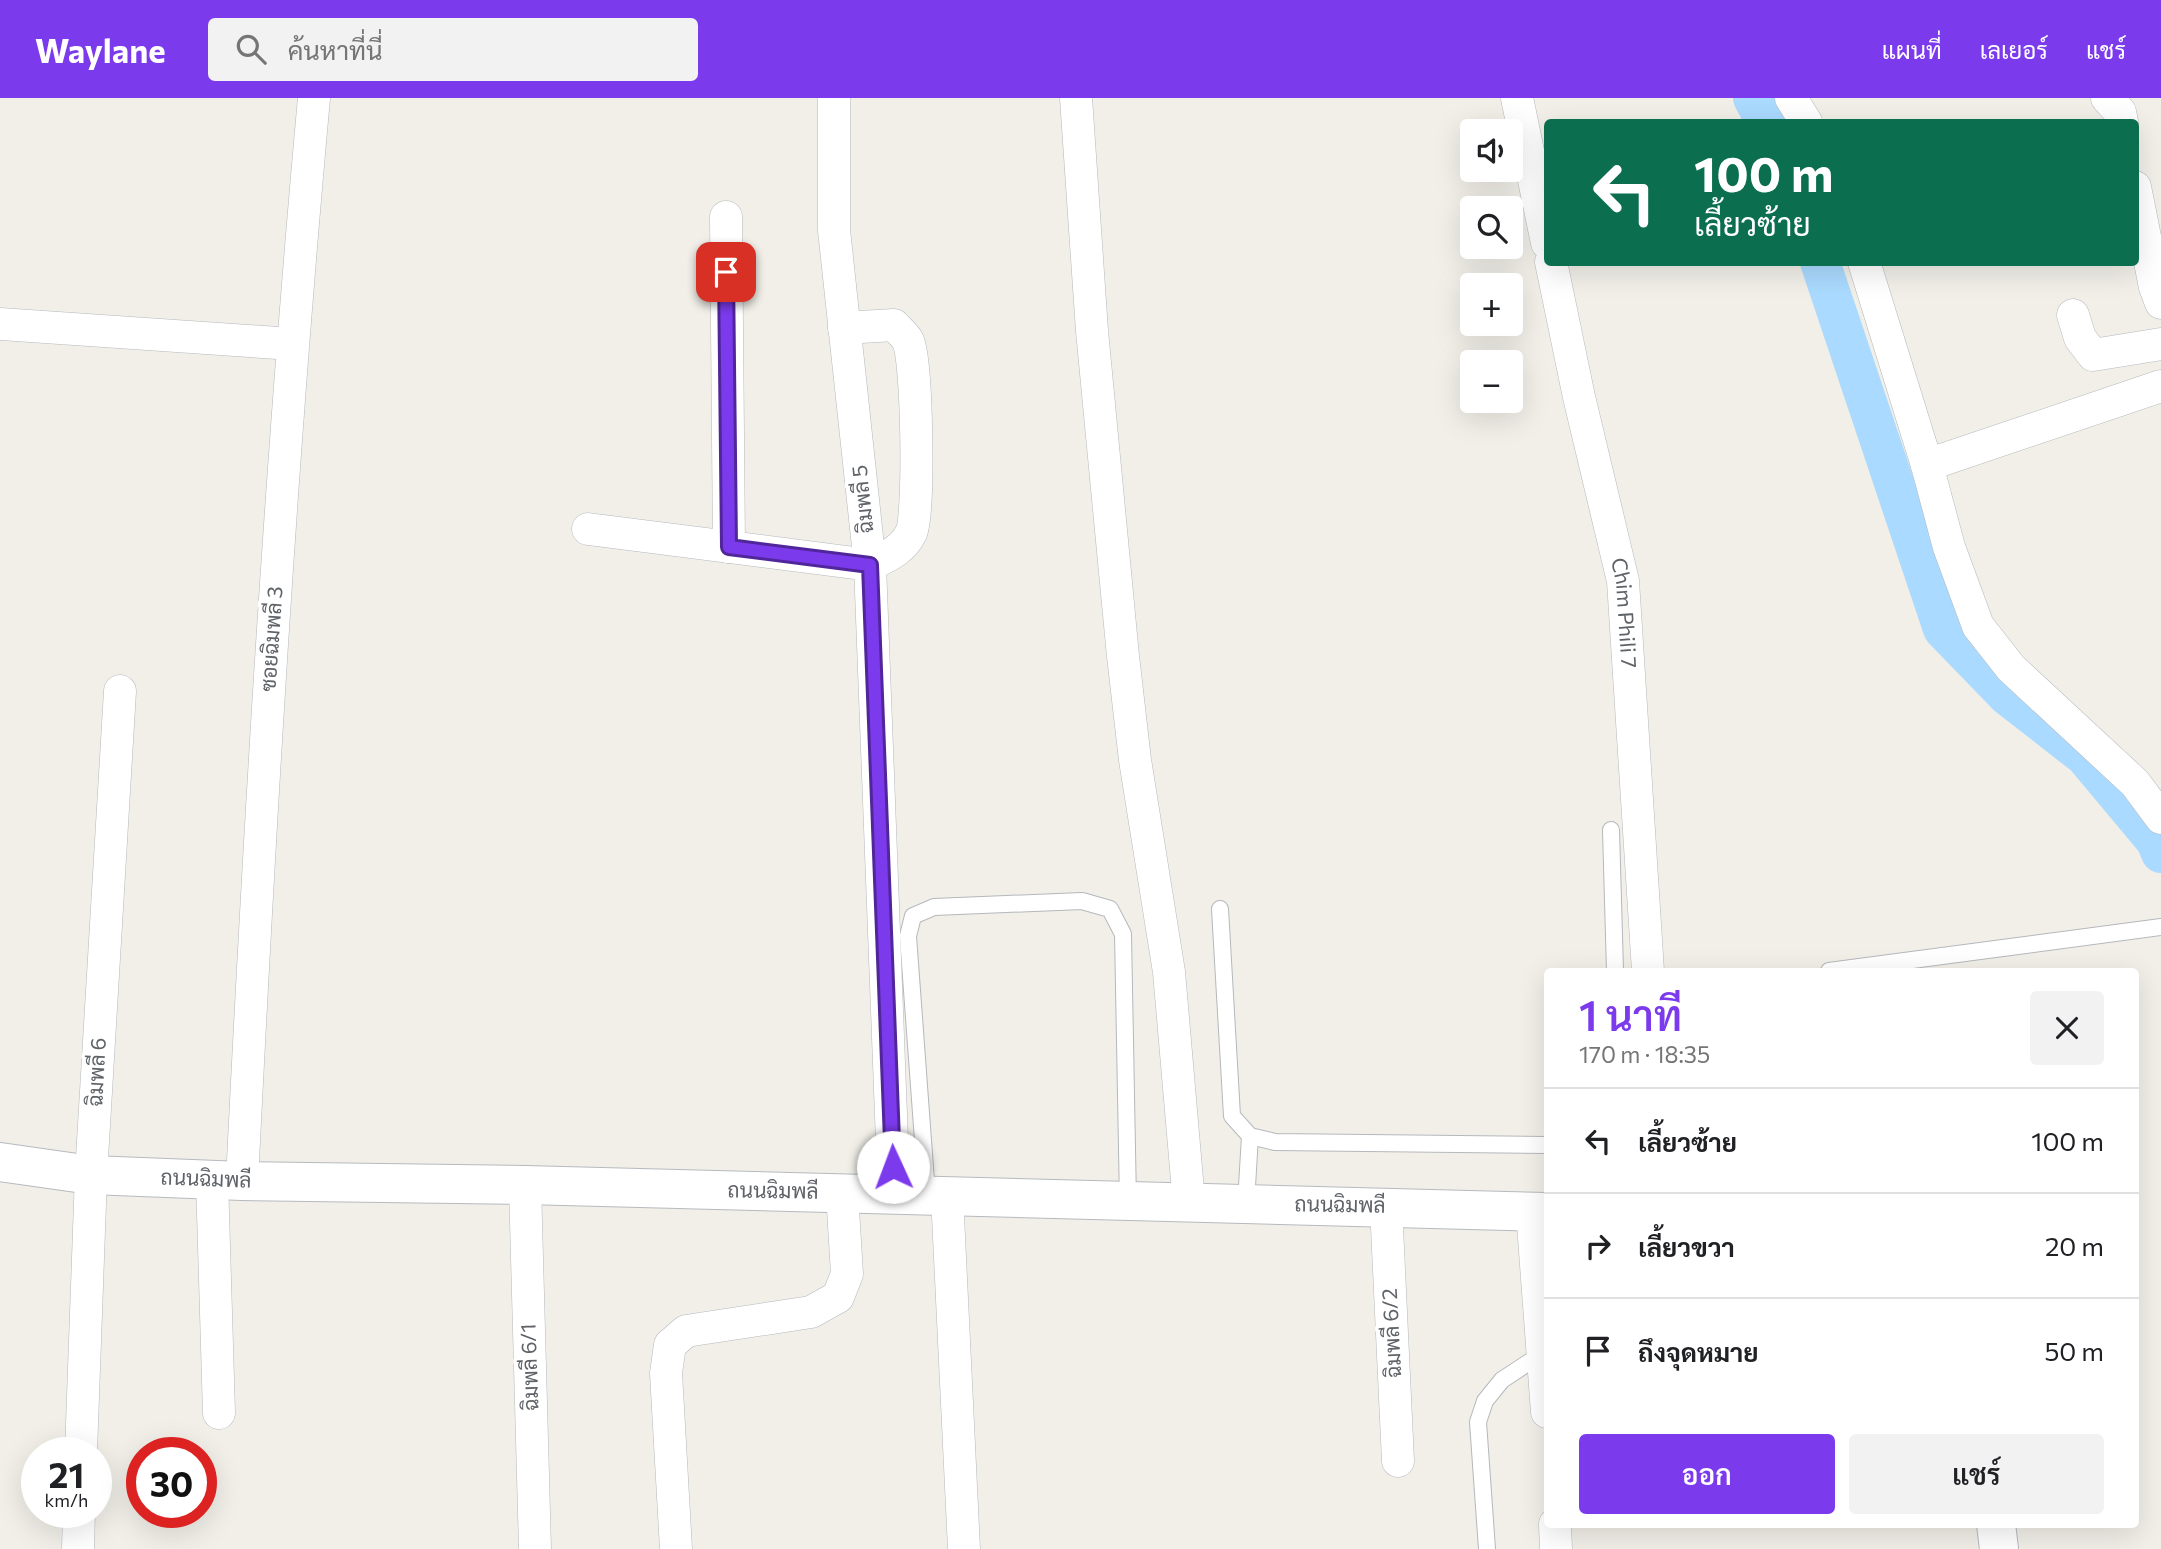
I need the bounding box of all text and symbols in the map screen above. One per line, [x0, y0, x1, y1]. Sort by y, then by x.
search box [208, 18, 698, 81]
text: Waylane [35, 29, 166, 70]
icon: search [232, 30, 270, 68]
text: ค้นหาที่นี่ [288, 34, 383, 65]
text: แผนที่ [1882, 35, 1942, 64]
text: เลเยอร์ [1980, 35, 2048, 64]
text: แชร์ [2086, 35, 2126, 64]
map controls [1460, 119, 1523, 413]
button: sound [1460, 119, 1523, 182]
text: 100 m [1694, 142, 1833, 202]
icon: left [1579, 147, 1670, 238]
button: search [1460, 196, 1523, 259]
text: เลี้ยวซ้าย [1694, 203, 1811, 243]
pin [696, 242, 756, 302]
icon: arrive [707, 253, 745, 291]
button: + [1460, 273, 1523, 336]
button: − [1460, 350, 1523, 413]
street label: ฉิมพลี 5 [846, 464, 878, 534]
street label: Chim Phili 7 [1607, 555, 1643, 669]
street label: ซอยฉิมพลี 3 [254, 585, 287, 692]
text: 1 นาที [1579, 988, 1682, 1040]
button: close [2030, 991, 2104, 1065]
street label: ฉิมพลี 6 [81, 1037, 110, 1107]
text: 170 m · 18:35 [1579, 1040, 1710, 1068]
icon: left [1579, 1122, 1617, 1160]
text: 100 m [2031, 1125, 2104, 1156]
text: เลี้ยวซ้าย [1638, 1126, 1737, 1157]
position arrow [856, 1130, 930, 1204]
street label: ถนนฉิมพลี [160, 1163, 252, 1192]
street label: ถนนฉิมพลี [727, 1176, 819, 1203]
street label: ถนนฉิมพลี [1294, 1190, 1386, 1217]
icon: right [1579, 1227, 1617, 1265]
text: 20 m [2045, 1230, 2104, 1261]
text: เลี้ยวขวา [1638, 1231, 1735, 1262]
street label: ฉิมพลี 6/2 [1376, 1288, 1405, 1378]
street label: ฉิมพลี 6/1 [514, 1323, 543, 1411]
icon: arrive [1579, 1332, 1617, 1370]
text: 50 m [2044, 1335, 2104, 1366]
text: ถึงจุดหมาย [1638, 1336, 1759, 1367]
button: ออก [1579, 1434, 1835, 1514]
button: แชร์ [1849, 1434, 2104, 1514]
speed limit sign: 30 [126, 1437, 217, 1528]
text: 21 [49, 1452, 84, 1495]
text: km/h [45, 1489, 88, 1511]

